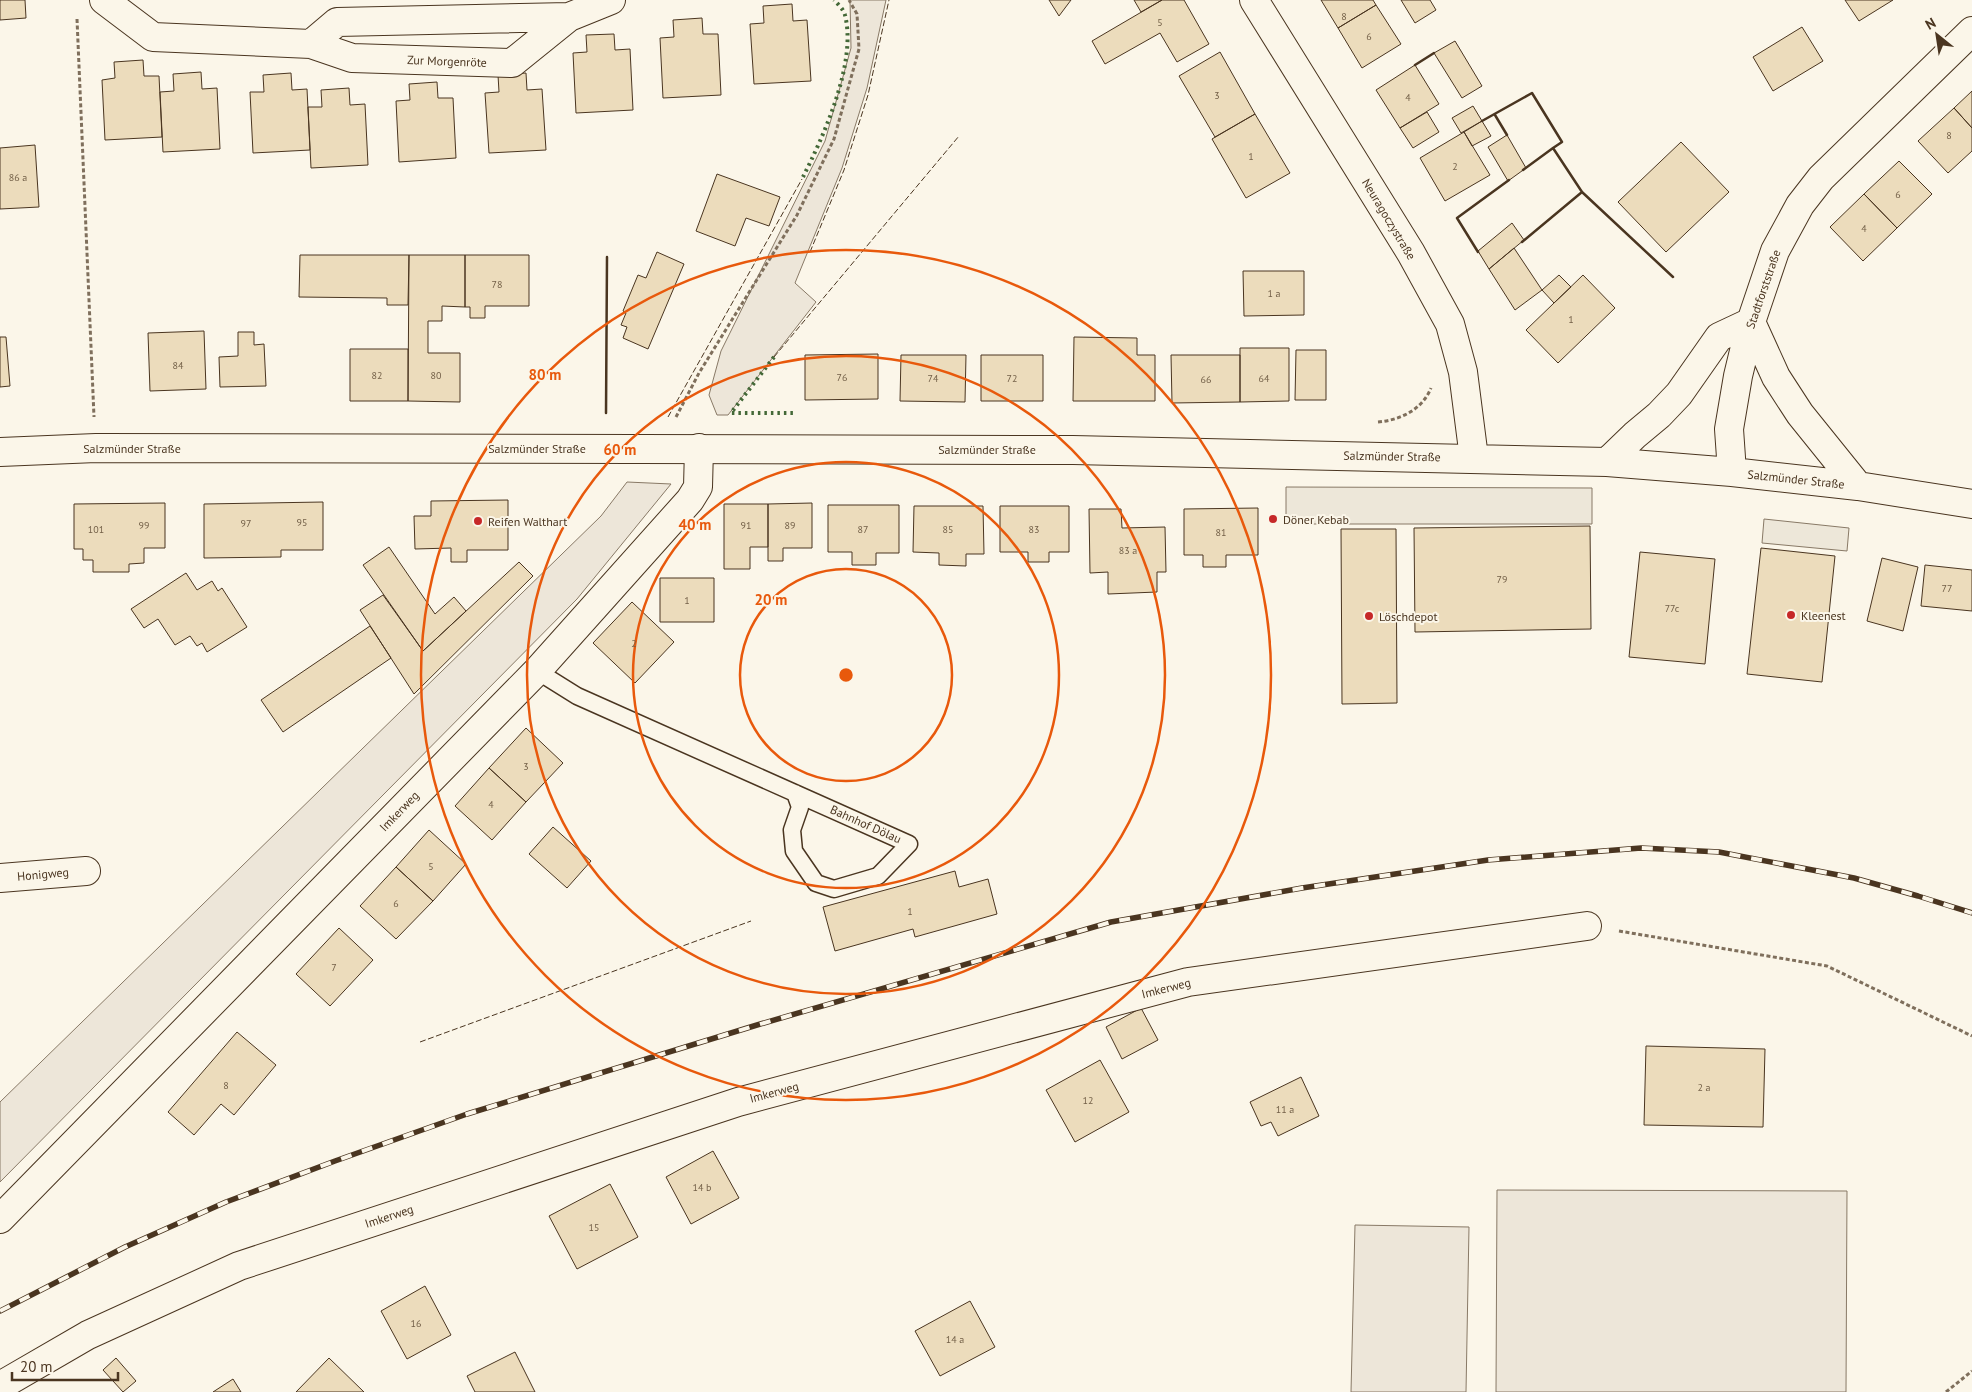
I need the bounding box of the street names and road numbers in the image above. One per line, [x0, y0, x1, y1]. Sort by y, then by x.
street label: Zur Morgenröte [407, 52, 487, 70]
street label: Neuragoczystraße [1359, 176, 1419, 262]
street label: Stadtforststraße [1742, 248, 1784, 330]
street label: Salzmünder Straße [83, 441, 181, 456]
street label: Salzmünder Straße [488, 441, 586, 456]
street label: Salzmünder Straße [938, 442, 1036, 457]
street label: Salzmünder Straße [1343, 448, 1441, 464]
street label: Salzmünder Straße [1747, 466, 1845, 492]
street label: Imkerweg [376, 788, 422, 834]
street label: Bahnhof Dölau [828, 802, 904, 846]
street label: Honigweg [17, 864, 69, 884]
street label: Imkerweg [1140, 975, 1192, 1001]
street label: Imkerweg [748, 1078, 800, 1106]
street label: Imkerweg [363, 1201, 415, 1231]

